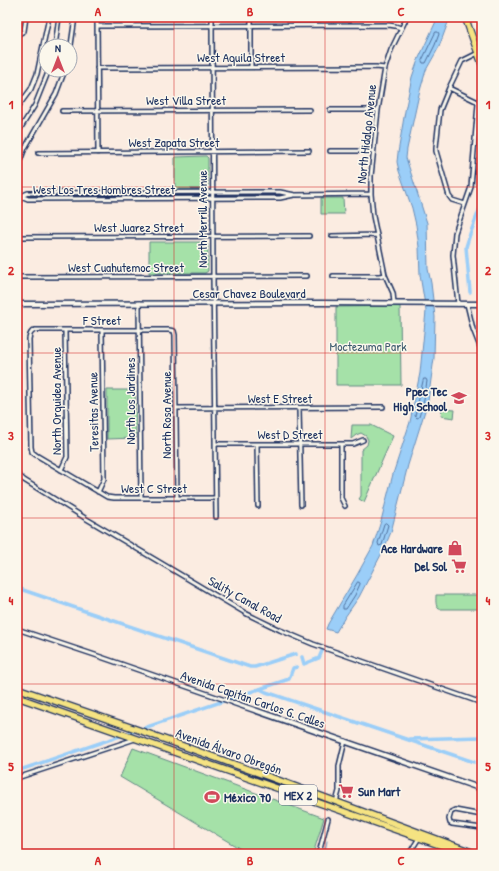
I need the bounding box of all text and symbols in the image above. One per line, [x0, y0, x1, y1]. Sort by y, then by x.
text: A [95, 2, 102, 20]
text: B [247, 2, 254, 20]
text: C [397, 2, 405, 20]
north arrow [38, 38, 78, 78]
text: N [55, 41, 61, 55]
street label: West Aquila Street [197, 48, 285, 66]
street label: North Hidalgo Avenue [352, 83, 380, 185]
street label: West Villa Street [146, 91, 226, 109]
text: 1 [9, 95, 14, 113]
text: 1 [486, 95, 491, 113]
street label: West Zapata Street [129, 133, 220, 151]
street label: North Merrill Avenue [193, 170, 211, 268]
street label: West Los Tres Hombres Street [33, 180, 175, 198]
street label: West Juarez Street [94, 218, 184, 236]
street label: West Cuahutemoc Street [68, 258, 184, 276]
text: 2 [8, 261, 15, 279]
text: 2 [485, 261, 492, 279]
street label: Cesar Chavez Boulevard [192, 284, 306, 302]
street label: F Street [82, 311, 122, 329]
park label: Moctezuma Park [329, 337, 407, 355]
street label: North Orquidea Avenue [47, 347, 65, 455]
street label: North Los Jardines [121, 357, 139, 445]
street label: North Rosa Avenue [157, 371, 175, 459]
street label: Teresitas Avenue [83, 372, 103, 452]
place label: Ppec Tec High School [393, 382, 448, 416]
street label: West E Street [248, 389, 313, 407]
school or university icon: Ppec Tec High School [450, 389, 468, 407]
street label: West D Street [257, 425, 323, 443]
text: 3 [8, 426, 14, 444]
text: 3 [485, 426, 491, 444]
street label: West C Street [121, 479, 188, 497]
place label: Ace Hardware [381, 539, 444, 557]
shop icon: Ace Hardware [446, 539, 464, 557]
place label: Del Sol [415, 557, 448, 575]
supermarket icon: Del Sol [450, 557, 468, 575]
street label: Sality Canal Road [205, 571, 285, 627]
text: 4 [9, 591, 14, 609]
text: 4 [486, 591, 491, 609]
street label: Avenida Capitán Carlos G. Calles [178, 666, 328, 732]
street label: Avenida Álvaro Obregón [173, 723, 285, 779]
text: 5 [8, 757, 14, 775]
text: 5 [485, 757, 491, 775]
supermarket icon: Sun Mart [337, 782, 355, 800]
place label: Sun Mart [358, 782, 401, 800]
road number: MEX 2 [279, 785, 317, 805]
sports icon: México 70 [203, 788, 221, 806]
place label: México 70 [224, 788, 271, 806]
text: A [95, 851, 102, 869]
text: B [247, 851, 254, 869]
text: C [397, 851, 405, 869]

